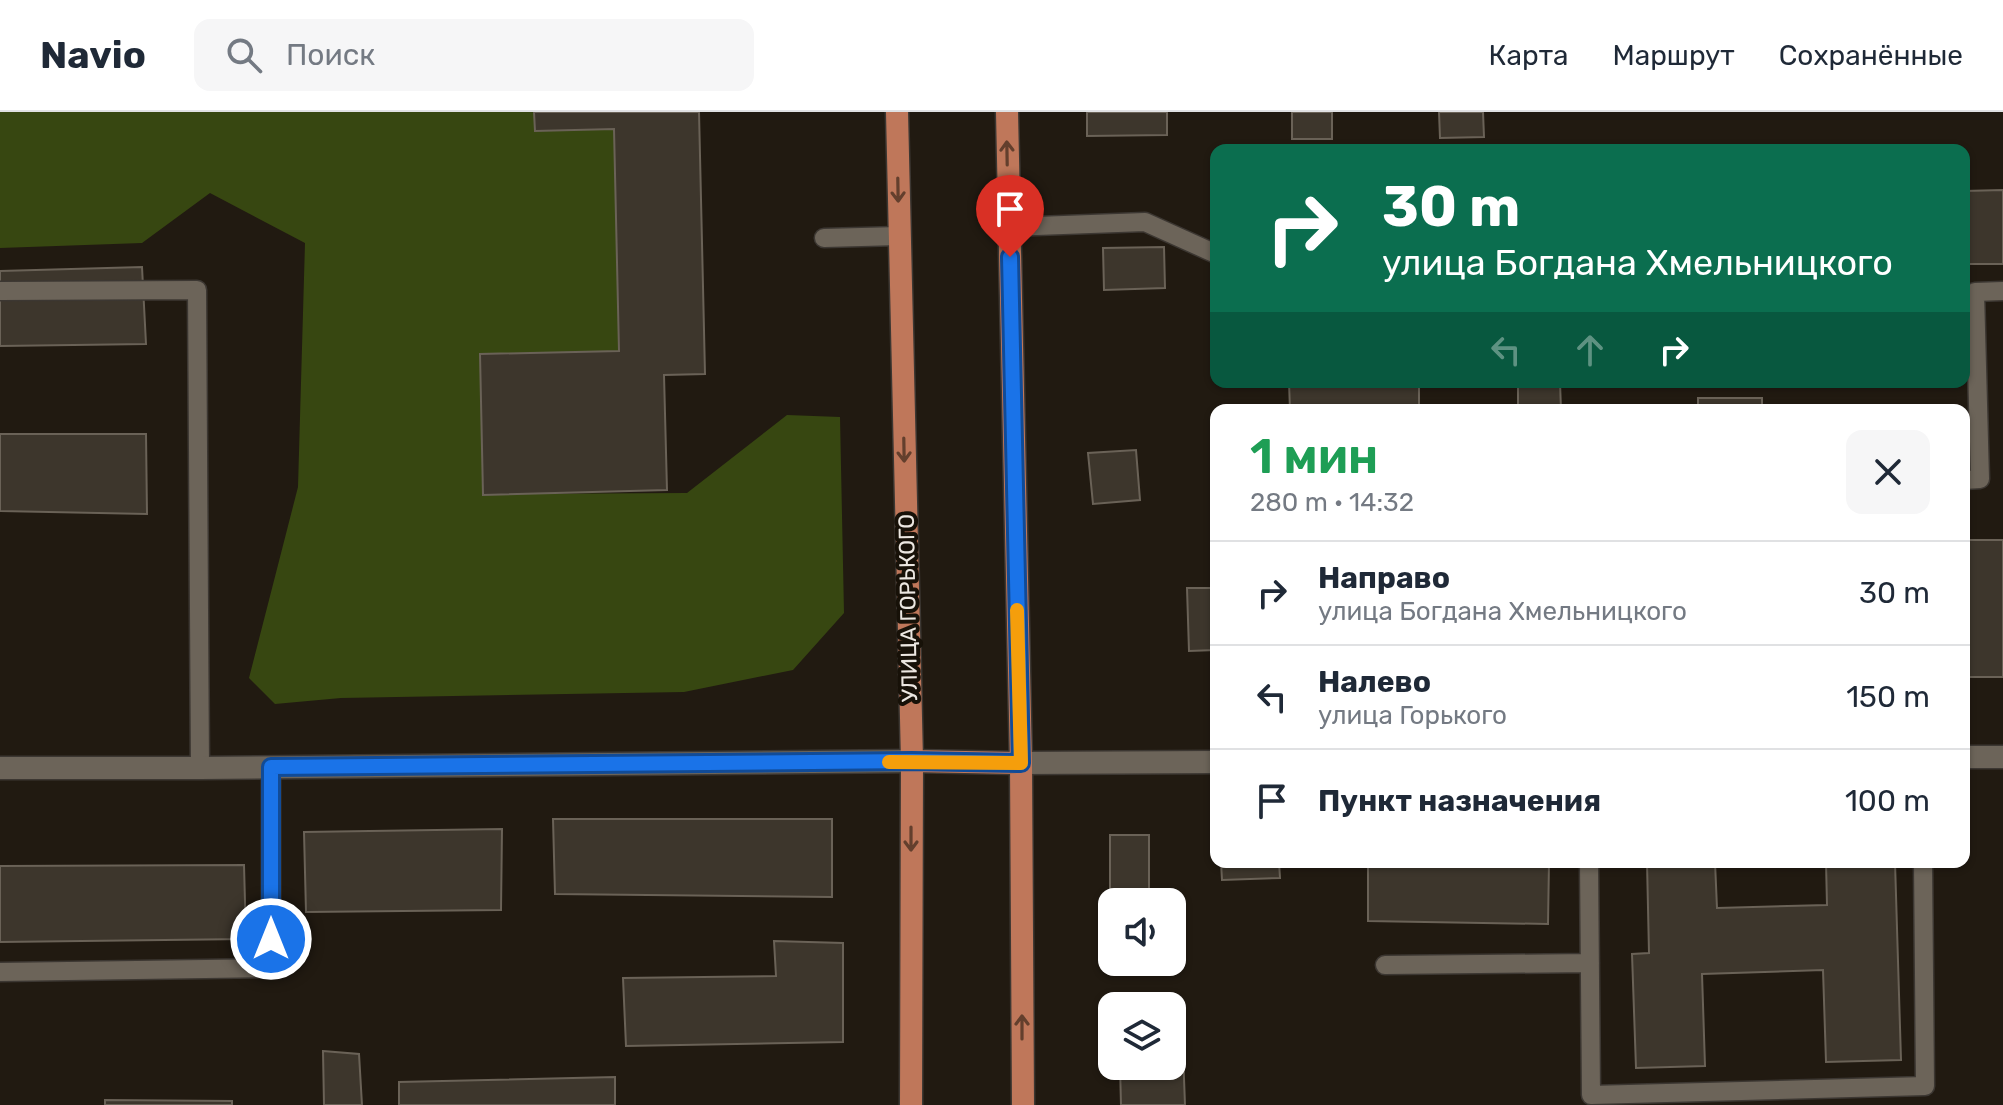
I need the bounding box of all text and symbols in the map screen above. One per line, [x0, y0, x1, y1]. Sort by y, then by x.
search box [194, 19, 754, 91]
text: Navio [40, 32, 146, 78]
icon: search [222, 33, 266, 77]
text: Поиск [286, 37, 375, 73]
text: Карта [1489, 39, 1568, 72]
text: Маршрут [1612, 39, 1735, 72]
text: Сохранённые [1779, 39, 1963, 72]
one-way arrow [1000, 140, 1015, 167]
text: 30 m [1382, 174, 1520, 240]
pin [976, 175, 1044, 257]
one-way arrow [891, 176, 906, 203]
icon: right [1250, 176, 1354, 280]
icon: arrive [988, 187, 1032, 231]
text: улица Богдана Хмельницкого [1382, 241, 1893, 284]
icon: left [1484, 328, 1528, 372]
icon: ahead [1568, 328, 1612, 372]
icon: right [1652, 328, 1696, 372]
text: 1 мин [1250, 428, 1378, 485]
button: close [1846, 430, 1930, 514]
one-way arrow [897, 436, 912, 463]
text: 280 m · 14:32 [1250, 487, 1414, 518]
street label: УЛИЦА ГОРЬКОГО [893, 514, 923, 702]
text: Направо [1318, 560, 1450, 596]
icon: right [1250, 571, 1294, 615]
text: 30 m [1859, 575, 1930, 611]
text: улица Богдана Хмельницкого [1318, 596, 1687, 627]
text: Налево [1318, 664, 1431, 700]
icon: left [1250, 675, 1294, 719]
text: 150 m [1846, 679, 1930, 715]
text: улица Горького [1318, 700, 1507, 731]
icon: arrive [1250, 779, 1294, 823]
text: Пункт назначения [1318, 783, 1601, 819]
text: 100 m [1845, 783, 1930, 819]
one-way arrow [903, 825, 919, 852]
map controls [1098, 888, 1186, 1080]
button: sound [1098, 888, 1186, 976]
position arrow [229, 897, 313, 981]
button: layers [1098, 992, 1186, 1080]
one-way arrow [1014, 1014, 1030, 1041]

